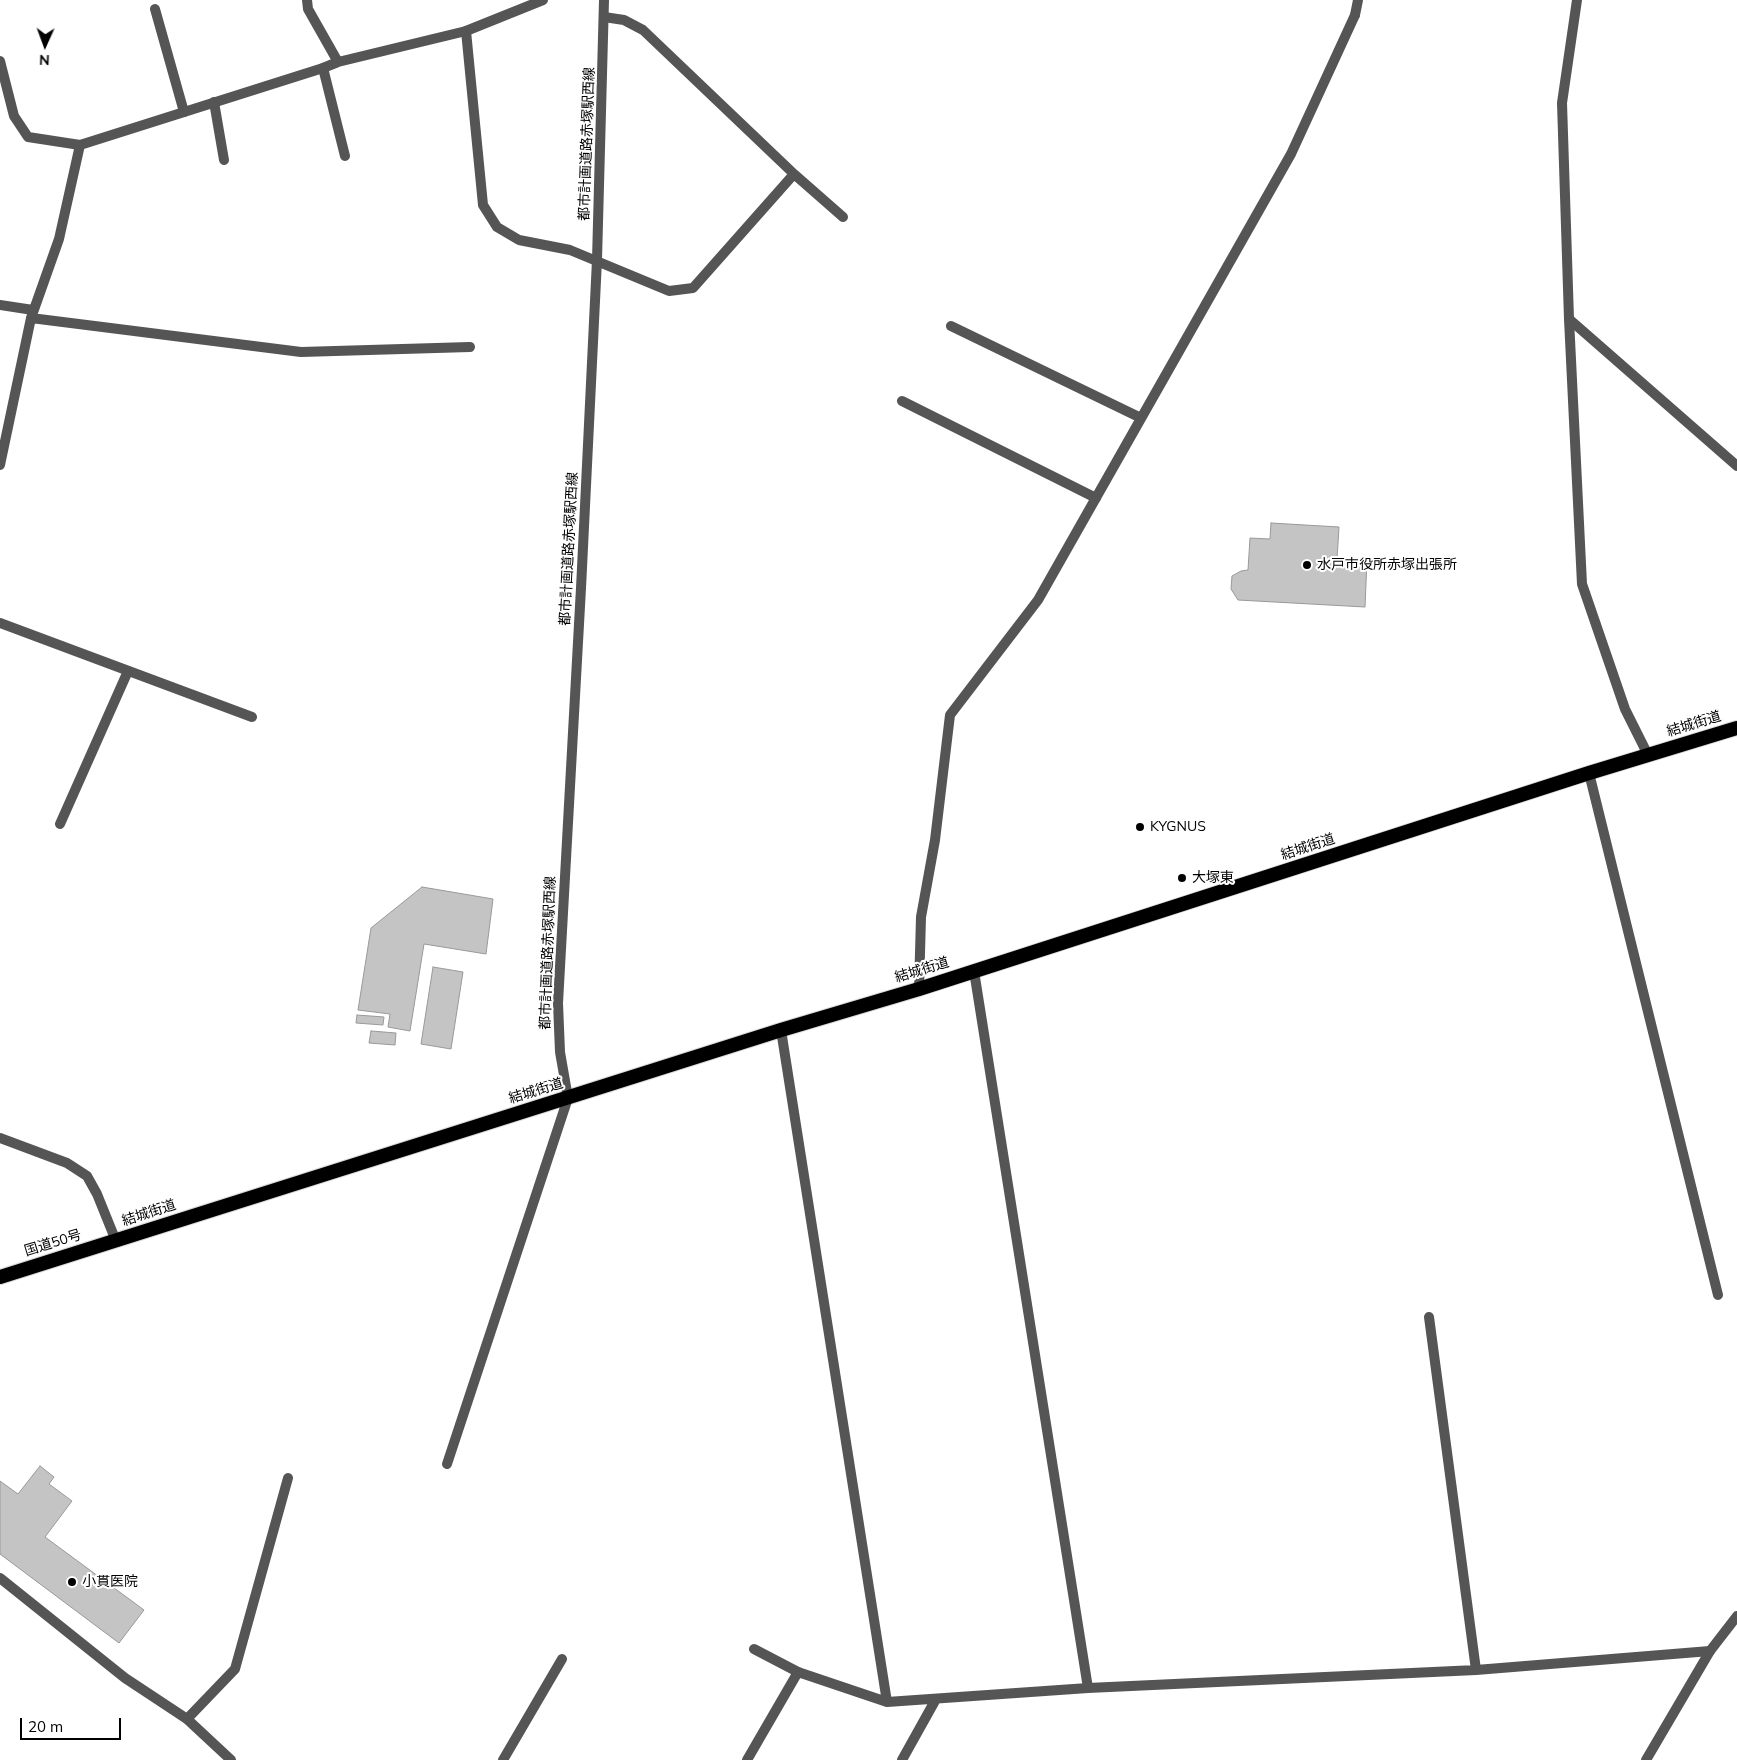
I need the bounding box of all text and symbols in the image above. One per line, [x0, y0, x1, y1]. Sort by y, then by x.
north arrow [20, 20, 70, 70]
text: N [39, 51, 50, 69]
street label: 都市計画道路赤塚駅西線 [576, 67, 598, 221]
street label: 都市計画道路赤塚駅西線 [557, 472, 581, 626]
place label: 水戸市役所赤塚出張所 [1317, 557, 1457, 573]
marker: 水戸市役所赤塚出張所 [1301, 559, 1313, 571]
street label: 結城街道 [1665, 708, 1723, 740]
place label: KYGNUS [1150, 819, 1206, 835]
marker: KYGNUS [1134, 821, 1146, 833]
street label: 結城街道 [1279, 830, 1337, 864]
place label: 大塚東 [1192, 870, 1234, 886]
marker: 大塚東 [1176, 872, 1188, 884]
street label: 都市計画道路赤塚駅西線 [537, 876, 559, 1030]
street label: 結城街道 [893, 954, 951, 986]
street label: 結城街道 [507, 1075, 565, 1107]
street label: 結城街道 [120, 1196, 178, 1230]
street label: 国道50号 [22, 1226, 84, 1260]
place label: 小貫医院 [82, 1574, 138, 1590]
marker: 小貫医院 [66, 1576, 78, 1588]
scale bar [22, 1708, 124, 1740]
text: 20 m [28, 1717, 63, 1736]

